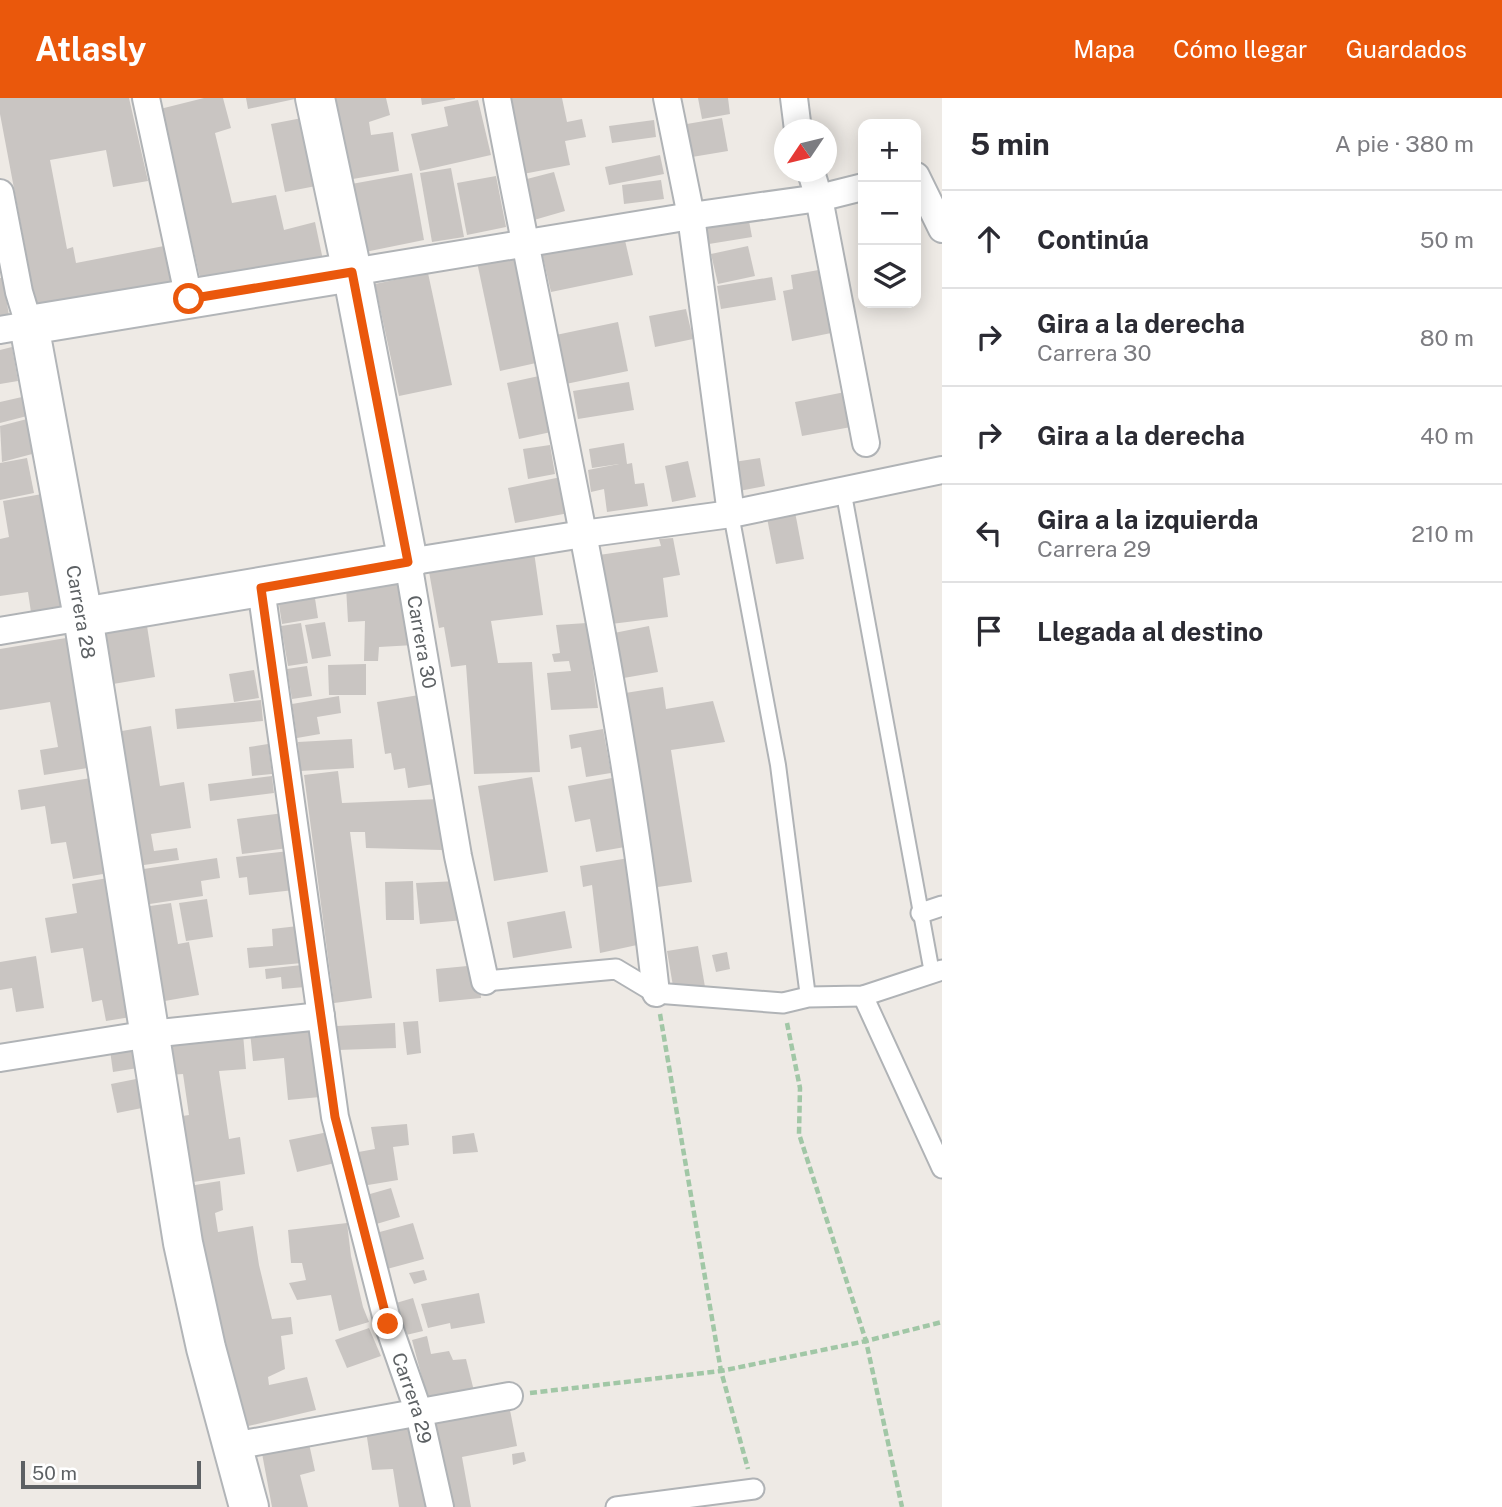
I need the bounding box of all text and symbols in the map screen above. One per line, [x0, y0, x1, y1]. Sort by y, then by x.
text: Atlasly [35, 30, 146, 68]
text: Mapa [1073, 35, 1135, 63]
text: Cómo llegar [1173, 35, 1307, 63]
text: Guardados [1345, 35, 1467, 63]
north arrow [774, 119, 837, 182]
map controls [858, 119, 921, 308]
button: + [858, 119, 921, 182]
text: 5 min [970, 126, 1050, 162]
text: A pie · 380 m [1335, 130, 1474, 157]
button: − [858, 182, 921, 245]
icon: ahead [970, 220, 1008, 258]
text: Continúa [1037, 224, 1149, 255]
text: 50 m [1420, 226, 1474, 253]
button: layers [858, 245, 921, 308]
route start [173, 283, 204, 314]
text: Gira a la derecha [1037, 308, 1245, 339]
icon: right [970, 318, 1008, 356]
text: 80 m [1420, 324, 1474, 351]
text: Carrera 30 [1037, 339, 1152, 366]
icon: right [970, 416, 1008, 454]
text: Gira a la derecha [1037, 420, 1245, 451]
text: 40 m [1420, 422, 1474, 449]
text: Gira a la izquierda [1037, 504, 1259, 535]
icon: left [970, 514, 1008, 552]
text: 210 m [1411, 520, 1474, 547]
text: Carrera 29 [1037, 535, 1151, 562]
street label: Carrera 28 [62, 563, 100, 661]
street label: Carrera 30 [403, 594, 441, 690]
icon: arrive [970, 612, 1008, 650]
text: Llegada al destino [1037, 616, 1263, 647]
route end [372, 1308, 403, 1339]
street label: Carrera 29 [388, 1350, 437, 1446]
scale bar [21, 1458, 201, 1490]
text: 50 m [32, 1462, 77, 1484]

